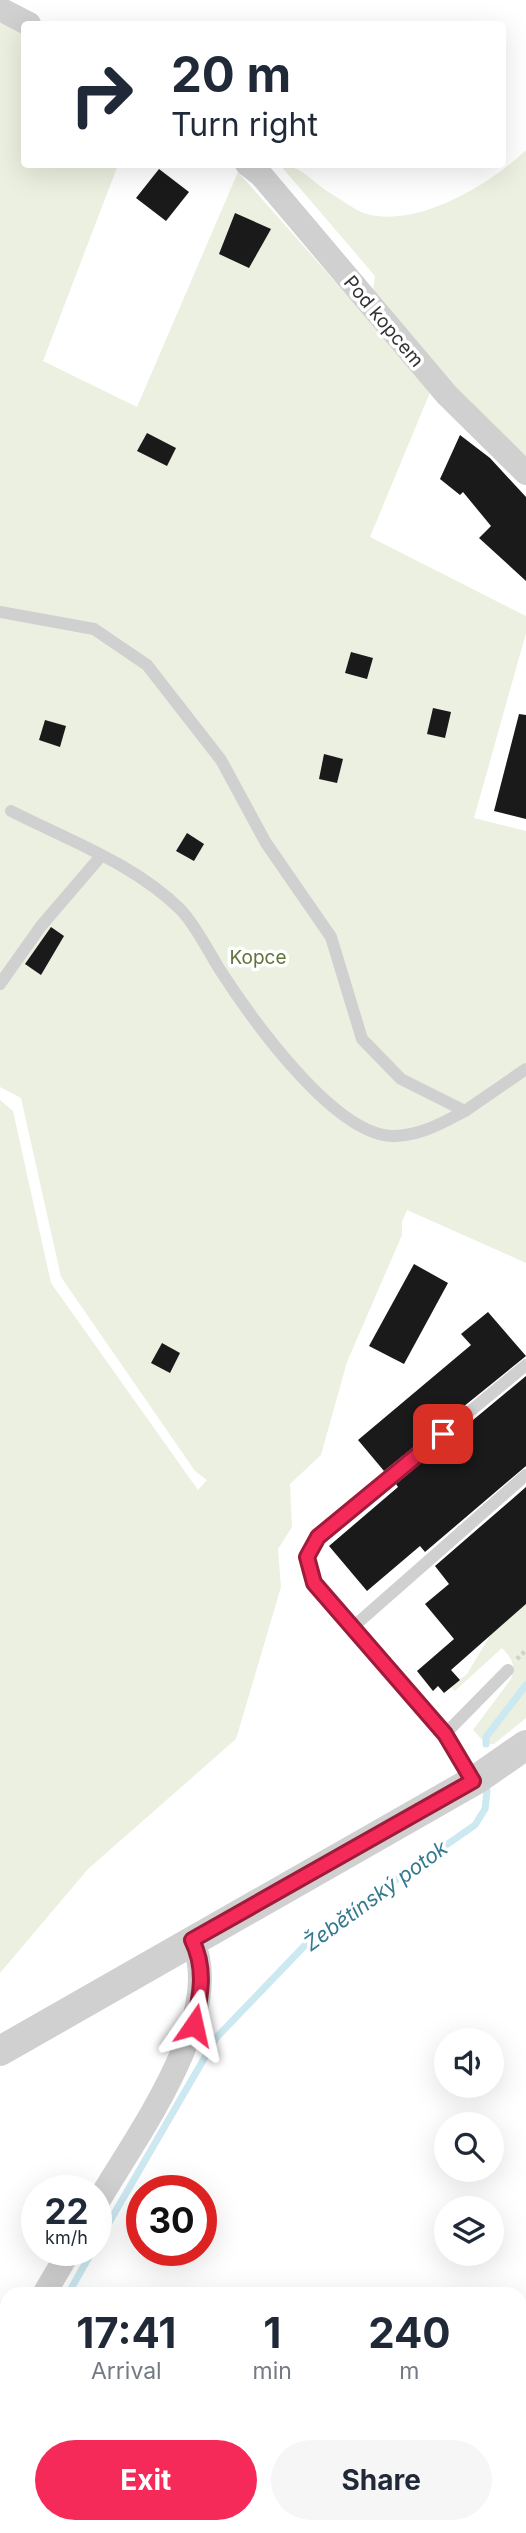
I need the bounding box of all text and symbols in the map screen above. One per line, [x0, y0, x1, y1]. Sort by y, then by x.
text: 20 m [171, 45, 291, 104]
icon: right [56, 49, 147, 140]
text: Turn right [171, 105, 318, 144]
street label: Pod kopcem [339, 271, 428, 372]
park label: Kopce [230, 946, 286, 969]
pin [413, 1404, 473, 1464]
icon: arrive [424, 1415, 462, 1453]
water label: Žebětínský potok [298, 1834, 453, 1956]
position arrow [157, 1988, 231, 2062]
map controls [434, 2028, 504, 2266]
button: sound [434, 2028, 504, 2098]
button: search [434, 2112, 504, 2182]
speed limit sign: 30 [126, 2175, 217, 2266]
text: 22 [44, 2190, 89, 2232]
button: layers [434, 2196, 504, 2266]
text: km/h [45, 2227, 88, 2248]
text: 17:41 [76, 2307, 176, 2358]
text: 1 [263, 2307, 281, 2358]
text: 240 [368, 2307, 451, 2358]
text: Arrival [91, 2357, 162, 2385]
text: min [253, 2357, 292, 2385]
text: m [399, 2357, 420, 2385]
button: Exit [35, 2440, 257, 2520]
button: Share [271, 2440, 492, 2520]

